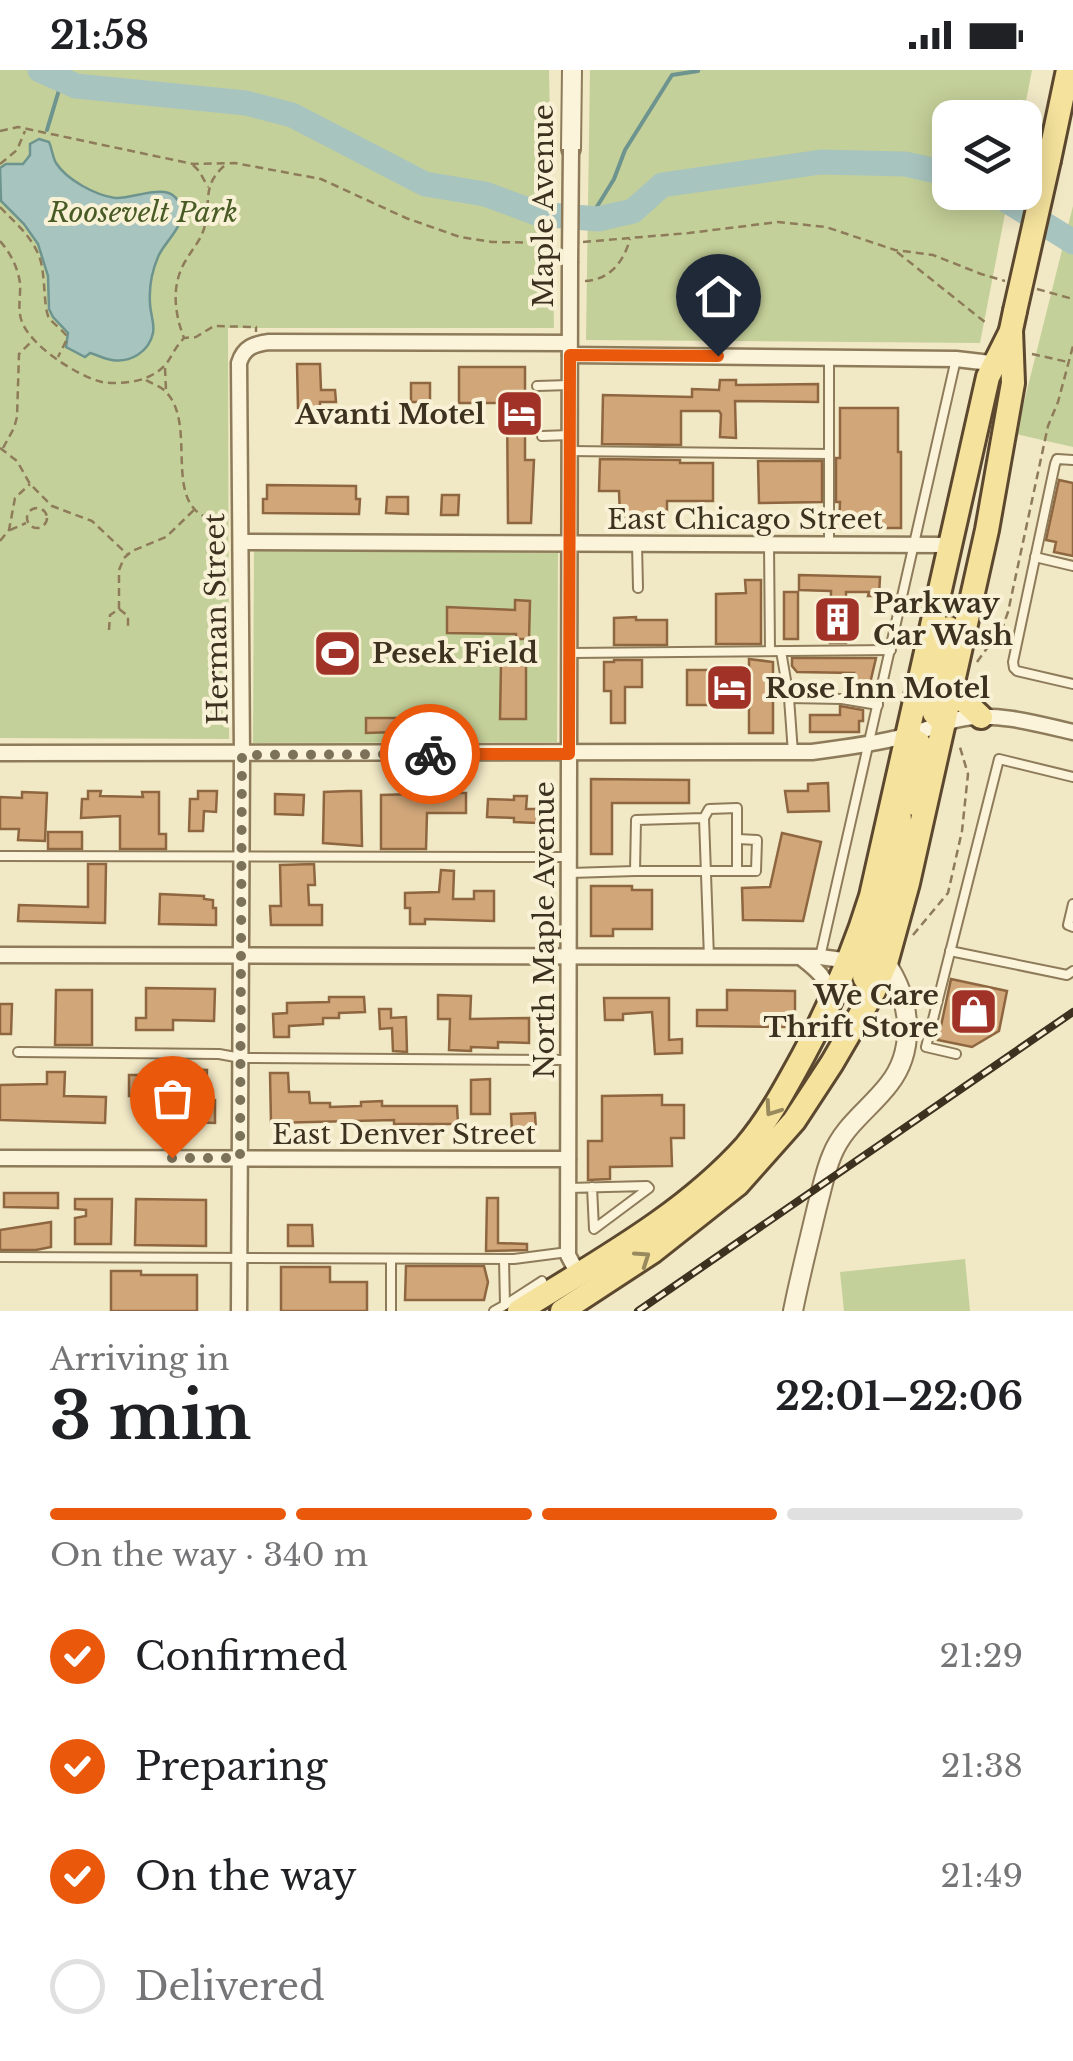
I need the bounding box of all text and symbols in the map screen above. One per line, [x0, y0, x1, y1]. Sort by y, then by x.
text: 21:58 [50, 12, 149, 59]
map controls [932, 100, 1042, 210]
button: layers [932, 100, 1042, 210]
street label: Maple Avenue [526, 104, 561, 308]
park label: Roosevelt Park [47, 195, 238, 230]
pin [676, 254, 761, 357]
icon: home [691, 269, 746, 324]
hotel icon: Avanti Motel [494, 388, 546, 440]
place label: Avanti Motel [294, 397, 485, 432]
street label: East Chicago Street [607, 502, 883, 537]
street label: Herman Street [197, 512, 236, 725]
place label: Parkway Car Wash [873, 586, 1013, 653]
building icon: Parkway Car Wash [812, 593, 864, 645]
sports icon: Pesek Field [311, 627, 363, 679]
place label: Pesek Field [372, 636, 538, 671]
hotel icon: Rose Inn Motel [704, 662, 756, 714]
place label: Rose Inn Motel [765, 671, 990, 706]
courier [380, 704, 480, 804]
icon: bike [403, 727, 458, 782]
street label: North Maple Avenue [527, 781, 562, 1079]
place label: We Care Thrift Store [764, 978, 939, 1045]
shop icon: We Care Thrift Store [948, 985, 1000, 1037]
pin [130, 1056, 215, 1159]
icon: bag [145, 1071, 200, 1126]
one-way arrow [766, 1098, 784, 1117]
street label: East Denver Street [272, 1117, 536, 1152]
one-way arrow [633, 1251, 651, 1270]
text: Arriving in [50, 1339, 229, 1379]
text: 22:01–22:06 [775, 1373, 1023, 1420]
text: 3 min [50, 1376, 251, 1457]
text: On the way · 340 m [50, 1535, 368, 1575]
icon: check [50, 1629, 105, 1684]
text: Confirmed [135, 1633, 348, 1680]
text: 21:29 [940, 1636, 1023, 1676]
icon: check [50, 1739, 105, 1794]
text: Preparing [135, 1743, 327, 1790]
text: 21:38 [941, 1746, 1023, 1786]
icon: check [50, 1849, 105, 1904]
text: On the way [135, 1853, 357, 1900]
text: 21:49 [941, 1856, 1023, 1896]
text: Delivered [135, 1963, 325, 2010]

